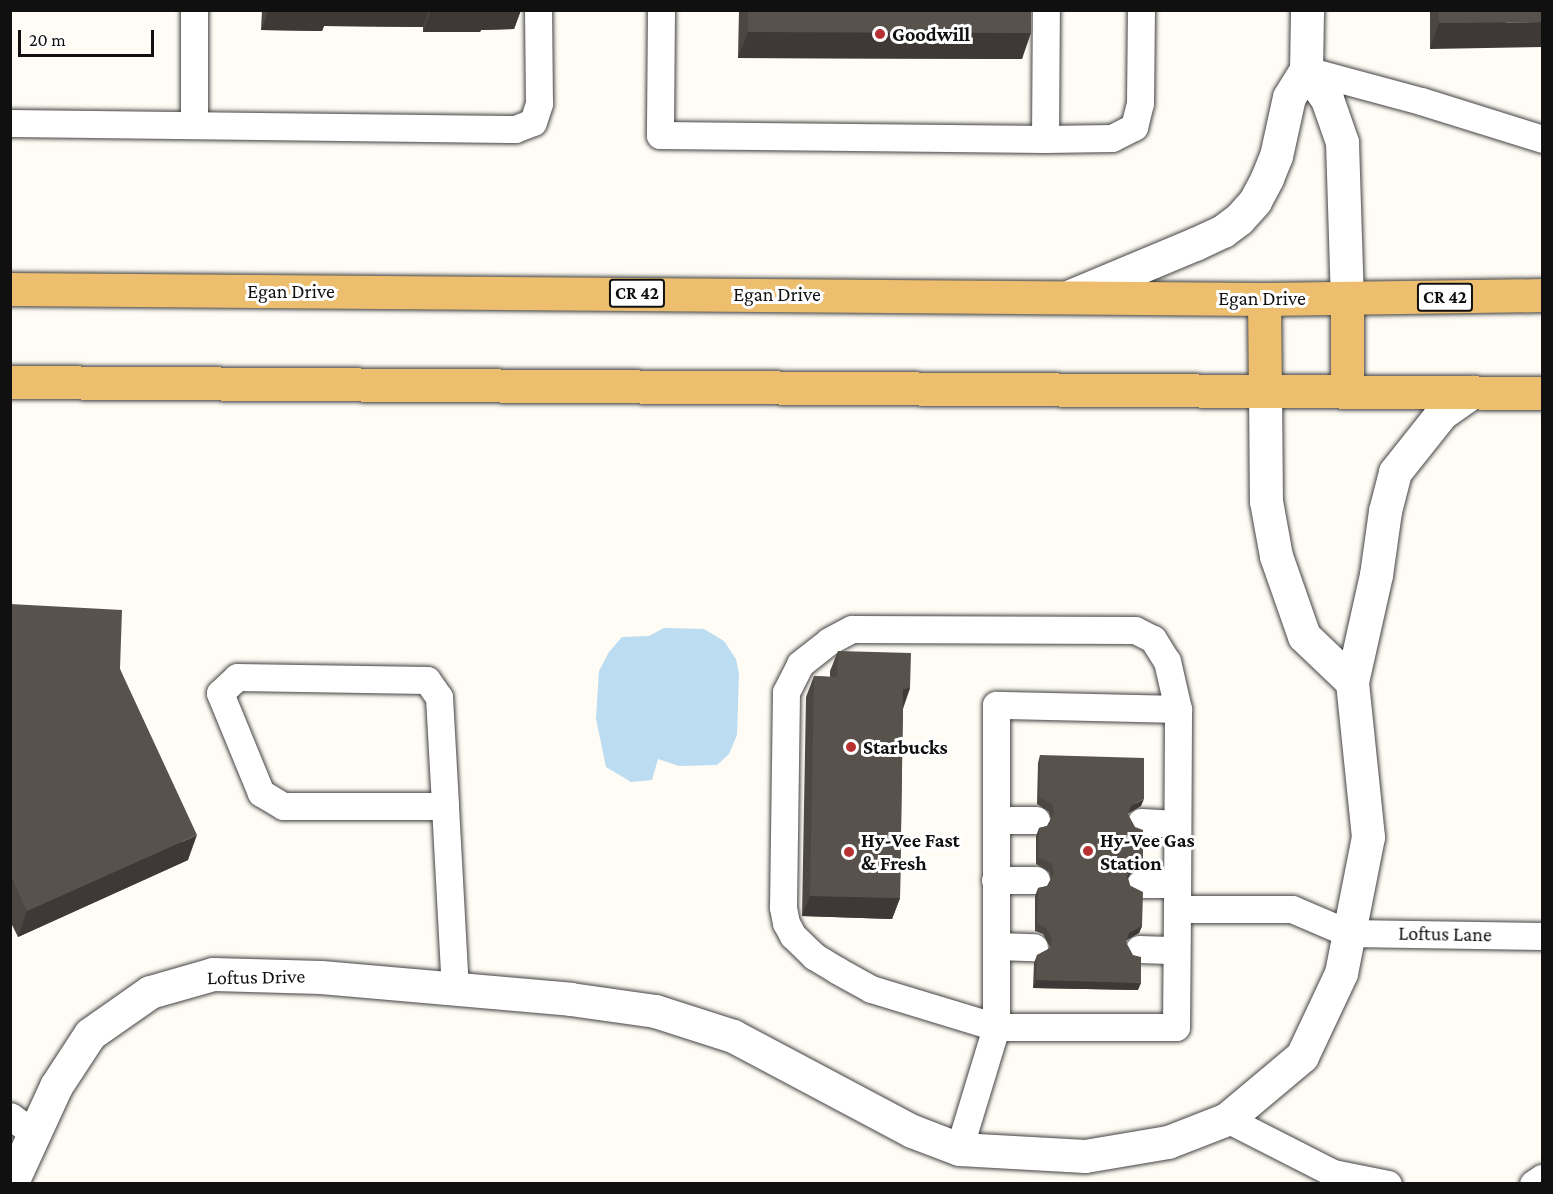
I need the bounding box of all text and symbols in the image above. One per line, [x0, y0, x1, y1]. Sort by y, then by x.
scale bar [21, 18, 158, 56]
place label: Goodwill [892, 22, 970, 46]
marker: Goodwill [873, 27, 887, 41]
text: 20 m [29, 30, 66, 50]
road number: CR 42 [608, 278, 666, 308]
street label: Egan Drive [247, 279, 335, 303]
street label: Egan Drive [733, 282, 821, 306]
road number: CR 42 [1416, 282, 1474, 312]
street label: Egan Drive [1218, 286, 1306, 310]
place label: Starbucks [863, 735, 948, 759]
marker: Starbucks [844, 740, 858, 754]
place label: Hy-Vee Fast & Fresh [861, 828, 960, 875]
place label: Hy-Vee Gas Station [1100, 828, 1195, 875]
marker: Hy-Vee Gas Station [1081, 844, 1095, 858]
marker: Hy-Vee Fast & Fresh [842, 845, 856, 859]
street label: Loftus Lane [1398, 921, 1492, 947]
street label: Loftus Drive [207, 964, 305, 990]

